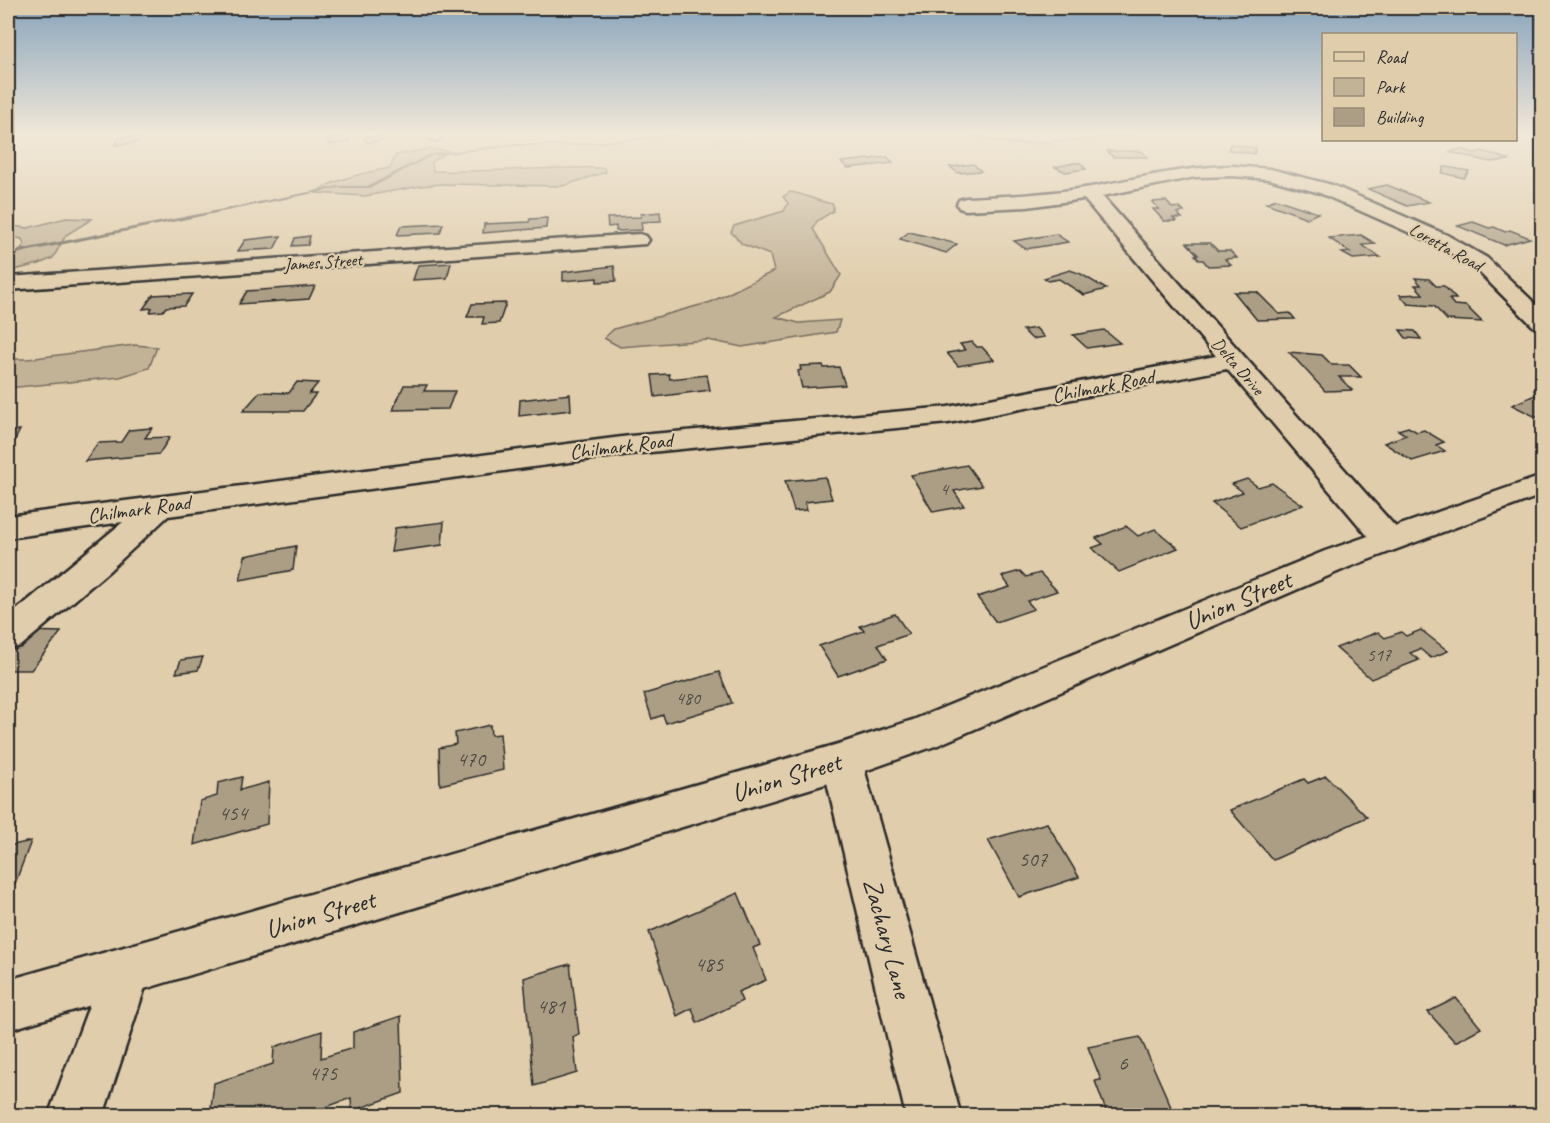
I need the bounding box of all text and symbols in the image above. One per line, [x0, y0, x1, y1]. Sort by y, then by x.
legend [1322, 33, 1517, 141]
text: Road [1376, 46, 1409, 68]
text: Park [1376, 76, 1406, 98]
text: Building [1376, 106, 1425, 128]
street label: Loretta Road [1406, 218, 1489, 277]
street label: James Street [282, 248, 365, 276]
street label: Delta Drive [1207, 333, 1270, 400]
street label: Chilmark Road [1050, 363, 1159, 409]
street label: Chilmark Road [568, 426, 677, 465]
house number: 4 [940, 478, 950, 500]
street label: Chilmark Road [86, 489, 195, 529]
street label: Union Street [1180, 562, 1299, 638]
house number: 517 [1367, 644, 1392, 666]
house number: 480 [676, 687, 702, 709]
street label: Union Street [728, 745, 847, 810]
house number: 470 [457, 746, 487, 772]
house number: 454 [219, 800, 250, 826]
house number: 507 [1019, 846, 1049, 872]
street label: Zachary Lane [856, 875, 920, 1004]
street label: Union Street [262, 882, 381, 946]
house number: 485 [695, 951, 725, 977]
house number: 481 [537, 993, 567, 1019]
house number: 6 [1118, 1050, 1128, 1076]
house number: 475 [309, 1060, 339, 1086]

